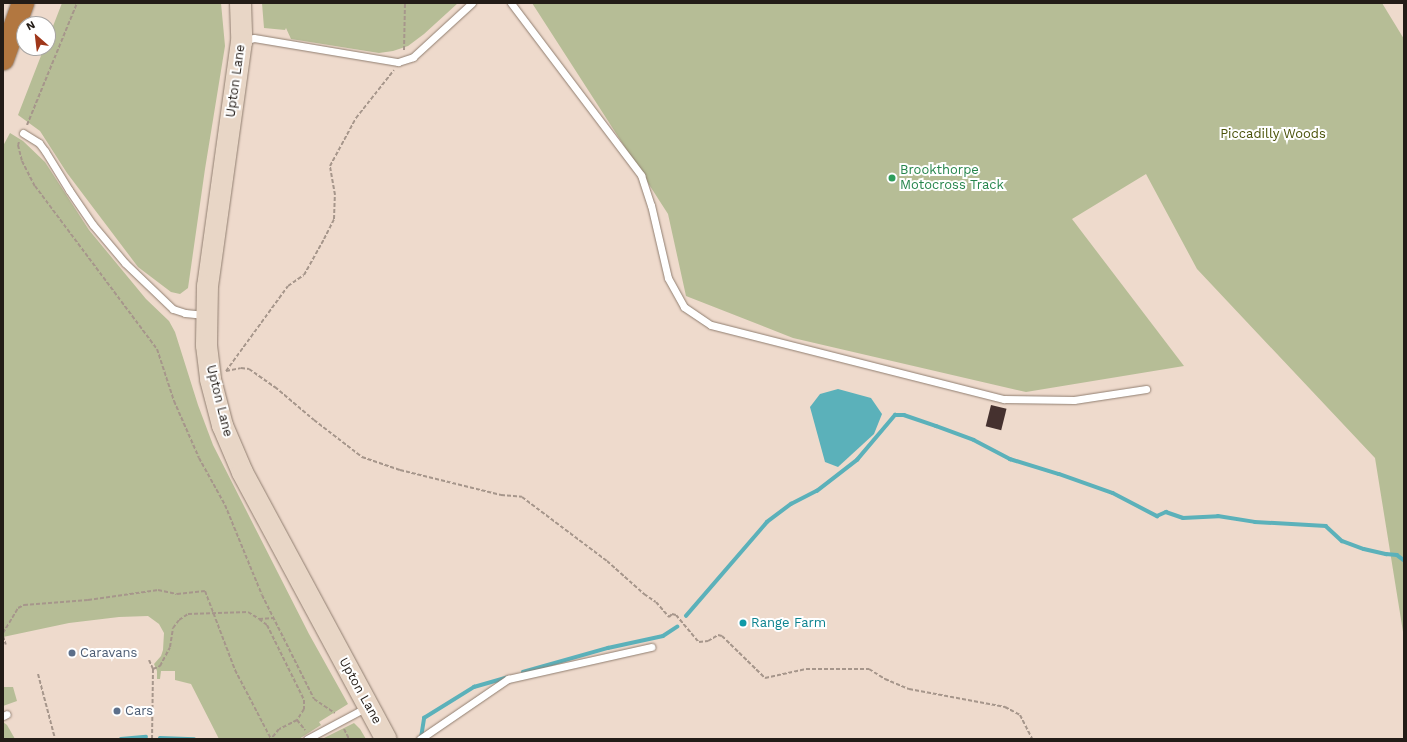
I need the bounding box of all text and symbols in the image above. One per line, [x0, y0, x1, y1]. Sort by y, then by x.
north arrow [16, 16, 56, 56]
text: N [24, 18, 37, 33]
street label: Upton Lane [223, 43, 249, 119]
park label: Piccadilly Woods [1220, 126, 1326, 142]
place label: Brookthorpe Motocross Track [900, 163, 1004, 194]
marker: Brookthorpe Motocross Track [887, 173, 897, 183]
street label: Upton Lane [203, 363, 235, 439]
place label: Range Farm [751, 615, 826, 631]
marker: Range Farm [738, 618, 748, 628]
place label: Caravans [80, 645, 137, 661]
marker: Caravans [67, 648, 77, 658]
street label: Upton Lane [335, 655, 385, 727]
place label: Cars [125, 703, 153, 719]
marker: Cars [112, 706, 122, 716]

